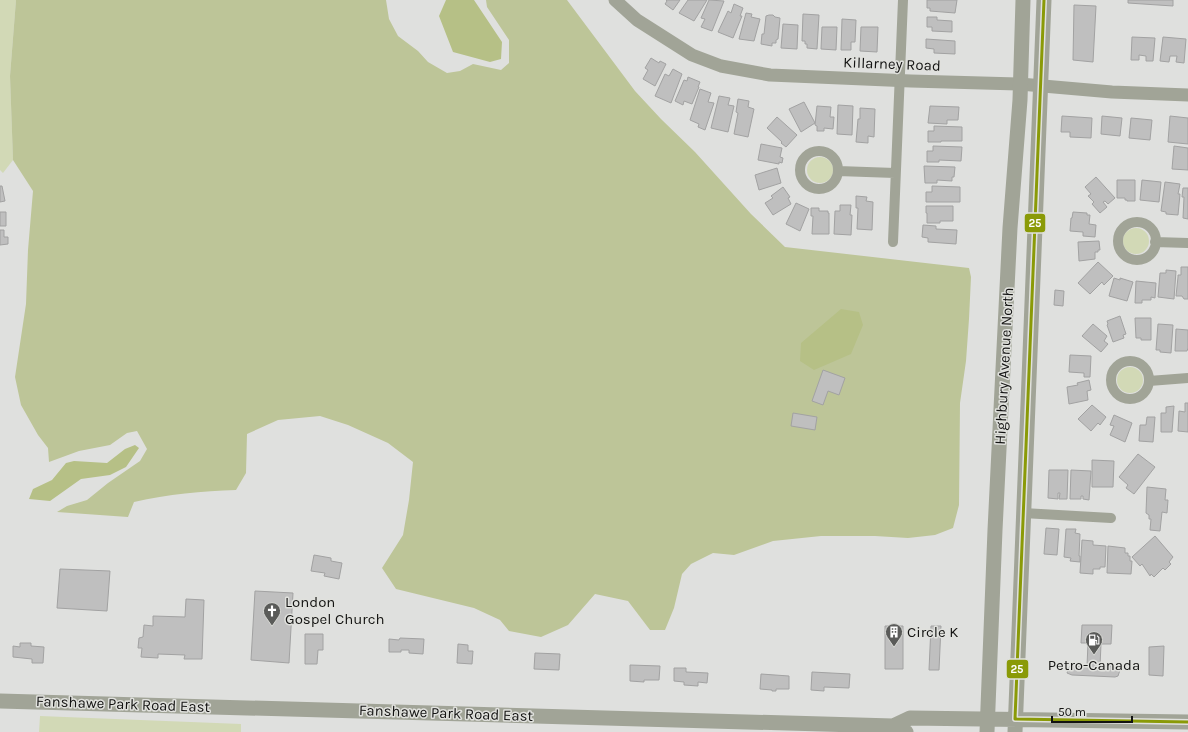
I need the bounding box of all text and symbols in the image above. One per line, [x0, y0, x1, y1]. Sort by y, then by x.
street label: Killarney Road [843, 53, 941, 75]
line badge: 25 [1024, 213, 1046, 233]
text: 25 [1028, 217, 1042, 230]
street label: Highbury Avenue North [991, 287, 1017, 445]
place label: London Gospel Church [285, 593, 385, 628]
church icon: London Gospel Church [262, 601, 282, 626]
building icon: Circle K [884, 622, 904, 647]
place label: Circle K [907, 623, 958, 641]
fuel station icon: Petro-Canada [1084, 630, 1104, 655]
place label: Petro-Canada [1048, 656, 1140, 674]
line badge: 25 [1006, 659, 1029, 679]
text: 25 [1010, 663, 1024, 676]
street label: Fanshawe Park Road East [36, 692, 211, 716]
scale bar [1052, 698, 1132, 724]
street label: Fanshawe Park Road East [359, 701, 534, 725]
text: 50 m [1058, 705, 1086, 719]

